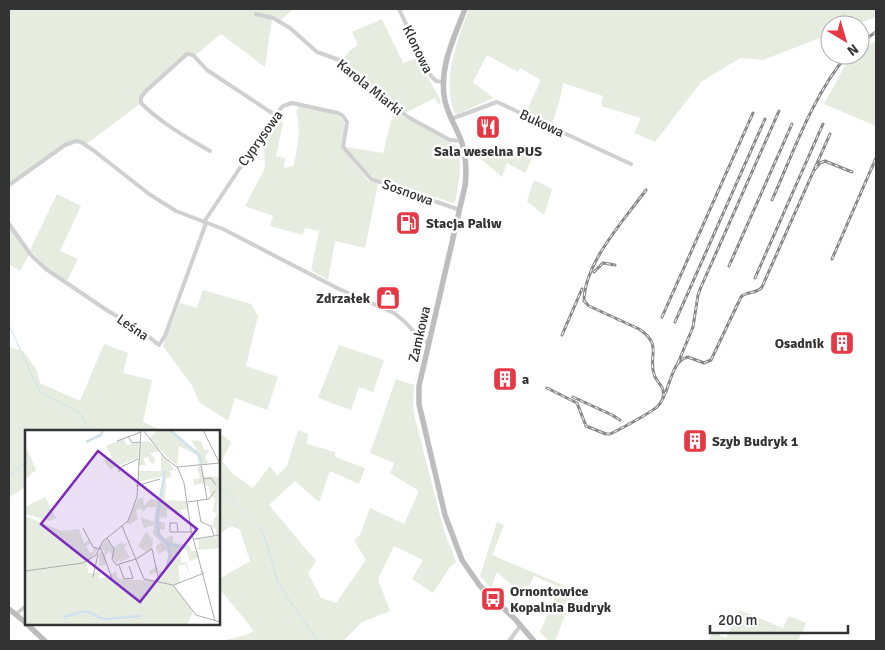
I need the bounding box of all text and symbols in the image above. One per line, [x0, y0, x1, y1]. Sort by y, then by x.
north arrow [820, 15, 870, 65]
street label: Klonowa [399, 22, 436, 76]
text: N [844, 40, 862, 60]
street label: Karola Miarki [333, 56, 406, 119]
street label: Bukowa [517, 106, 567, 141]
street label: Cyprysowa [234, 107, 286, 170]
restaurant icon: Sala weselna PUS [475, 114, 501, 140]
place label: Sala weselna PUS [434, 143, 542, 160]
street label: Sosnowa [380, 175, 436, 210]
fuel station icon: Stacja Paliw [395, 210, 421, 236]
place label: Stacja Paliw [426, 215, 502, 232]
shop icon: Zdrzałek [375, 285, 401, 311]
place label: Zdrzałek [316, 290, 371, 307]
street label: Zamkowa [405, 304, 434, 364]
street label: Leśna [114, 311, 152, 344]
building icon: Osadnik [829, 330, 855, 356]
place label: Osadnik [775, 335, 825, 352]
building icon: a [492, 366, 518, 392]
place label: a [522, 371, 529, 388]
building icon: Szyb Budryk 1 [682, 428, 708, 454]
inset map [25, 430, 220, 625]
place label: Szyb Budryk 1 [712, 433, 799, 450]
place label: Ornontowice Kopalnia Budryk [510, 583, 612, 616]
bus stop icon: Ornontowice Kopalnia Budryk [480, 586, 506, 612]
scale bar [710, 602, 848, 634]
text: 200 m [718, 611, 758, 629]

